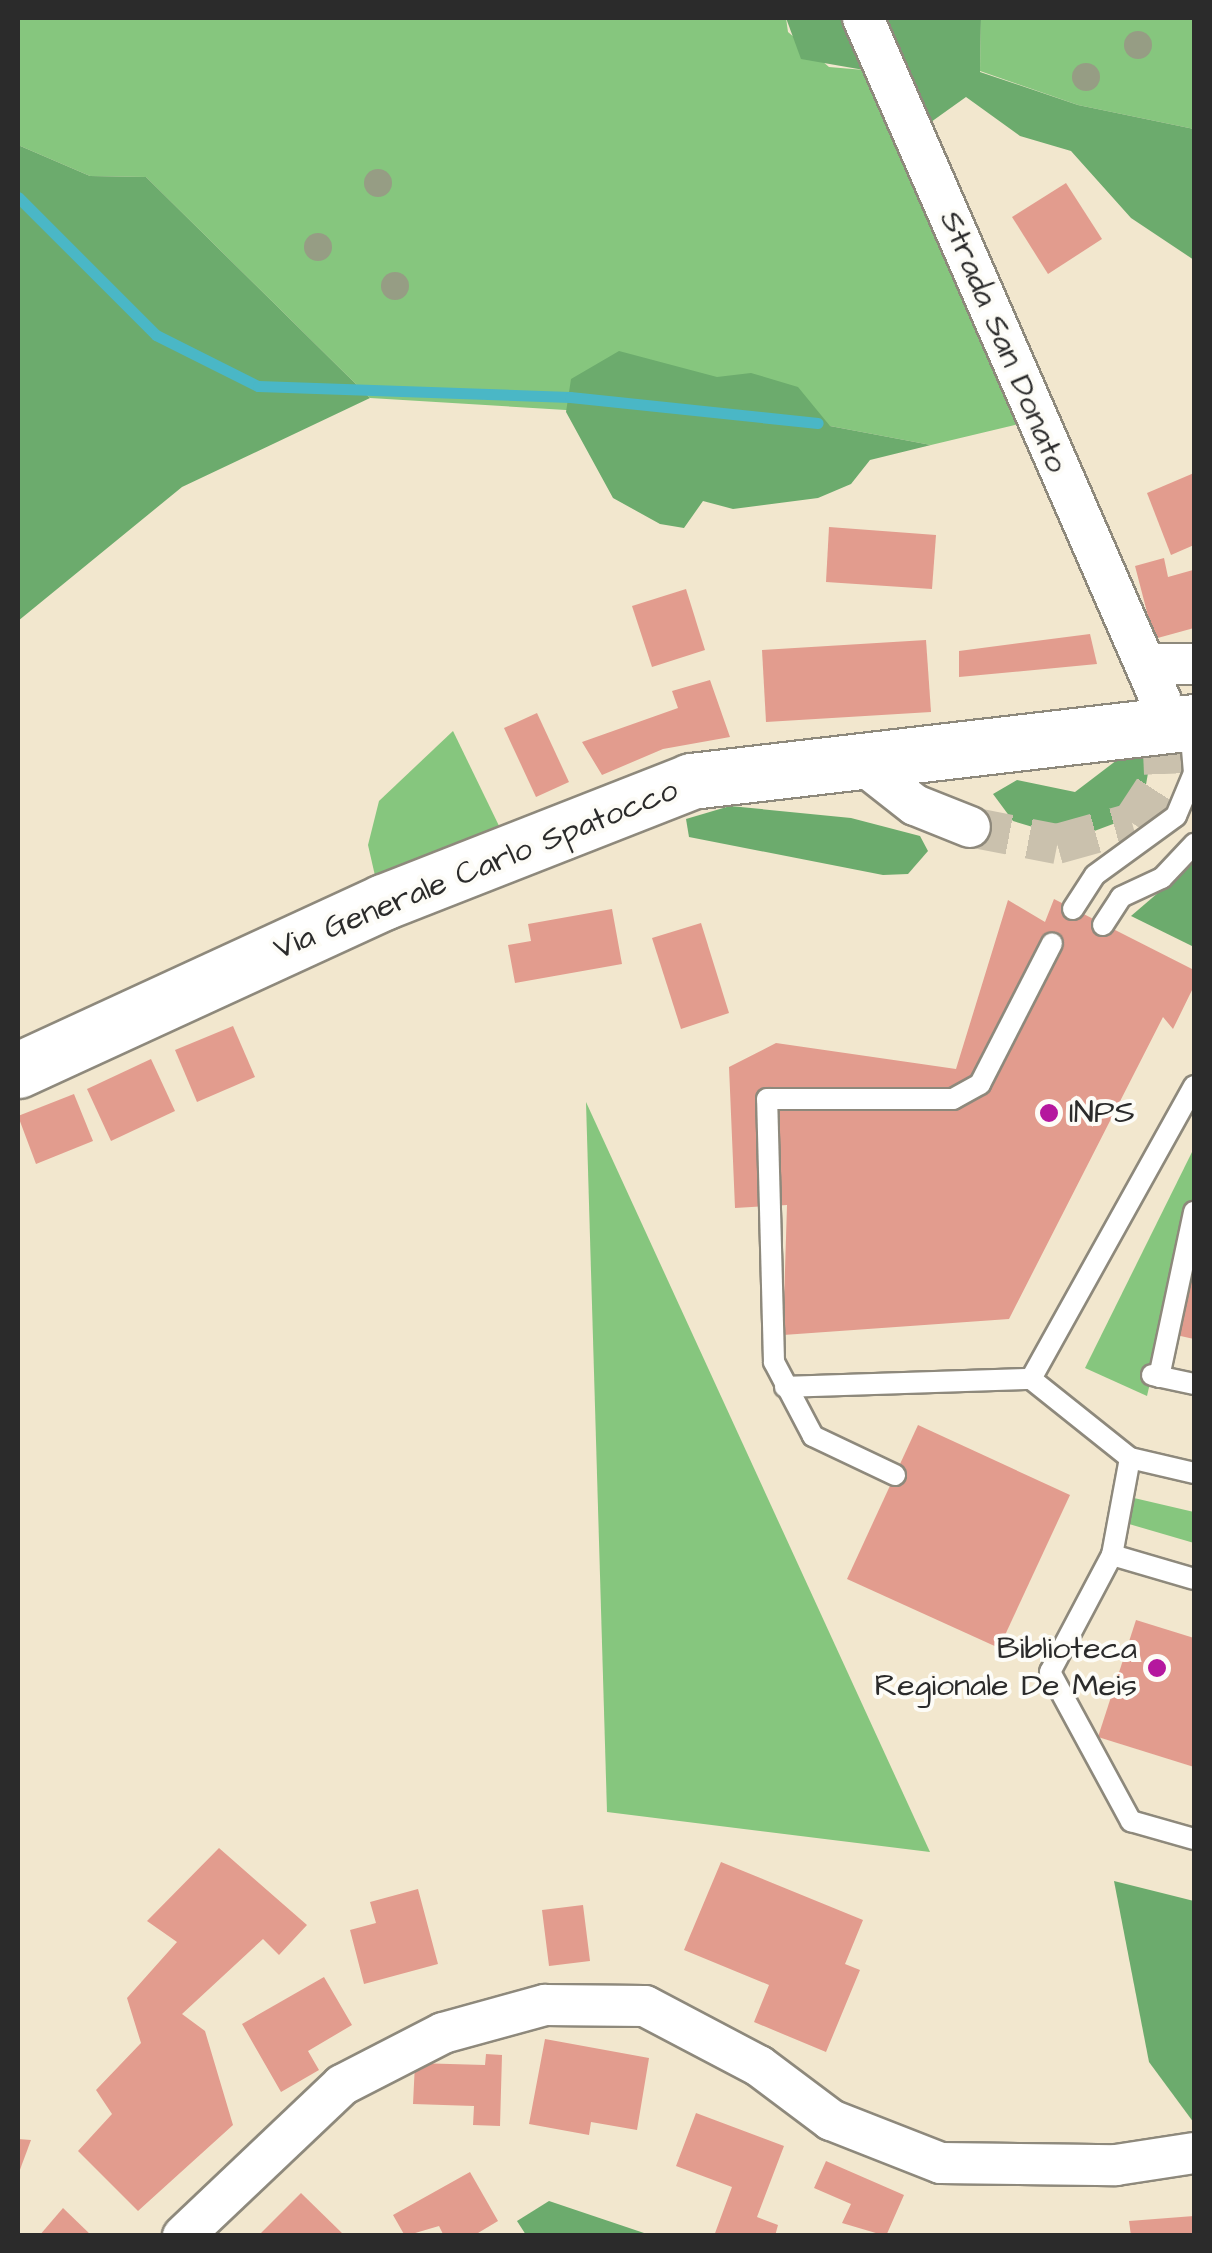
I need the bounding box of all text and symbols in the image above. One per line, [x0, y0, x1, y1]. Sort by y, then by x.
street label: Strada San Donato [931, 205, 1075, 479]
street label: Via Generale Carlo Spatocco [268, 771, 684, 969]
place label: INPS [1069, 1094, 1135, 1132]
marker: INPS [1038, 1102, 1060, 1124]
place label: Biblioteca Regionale De Meis [875, 1631, 1137, 1706]
marker: Biblioteca Regionale De Meis [1146, 1657, 1168, 1679]

